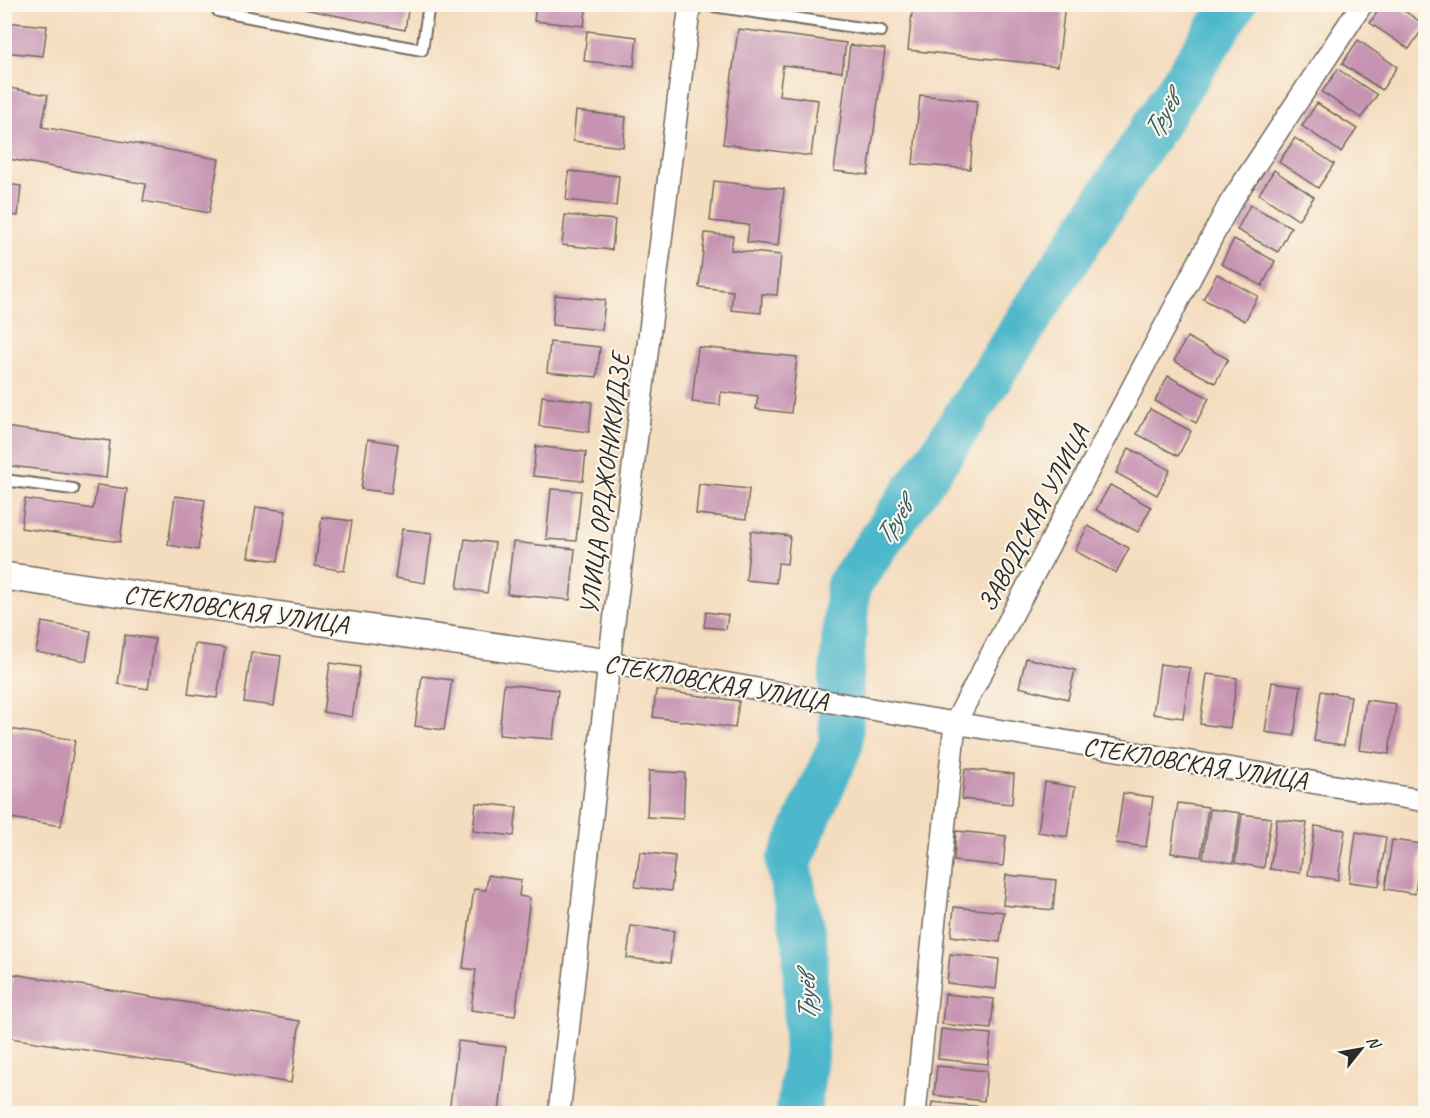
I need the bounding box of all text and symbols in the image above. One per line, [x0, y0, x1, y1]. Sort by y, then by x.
water label: Труёв [1134, 78, 1194, 144]
street label: УЛИЦА ОРДЖОНИКИДЗЕ [572, 348, 637, 617]
street label: ЗАВОДСКАЯ УЛИЦА [970, 418, 1097, 617]
water label: Труёв [866, 485, 926, 550]
street label: СТЕКЛОВСКАЯ УЛИЦА [122, 577, 352, 642]
street label: СТЕКЛОВСКАЯ УЛИЦА [602, 647, 832, 719]
street label: СТЕКЛОВСКАЯ УЛИЦА [1081, 730, 1311, 798]
water label: Труёв [789, 964, 823, 1021]
north arrow [1331, 1019, 1391, 1079]
text: N [1362, 1032, 1386, 1054]

